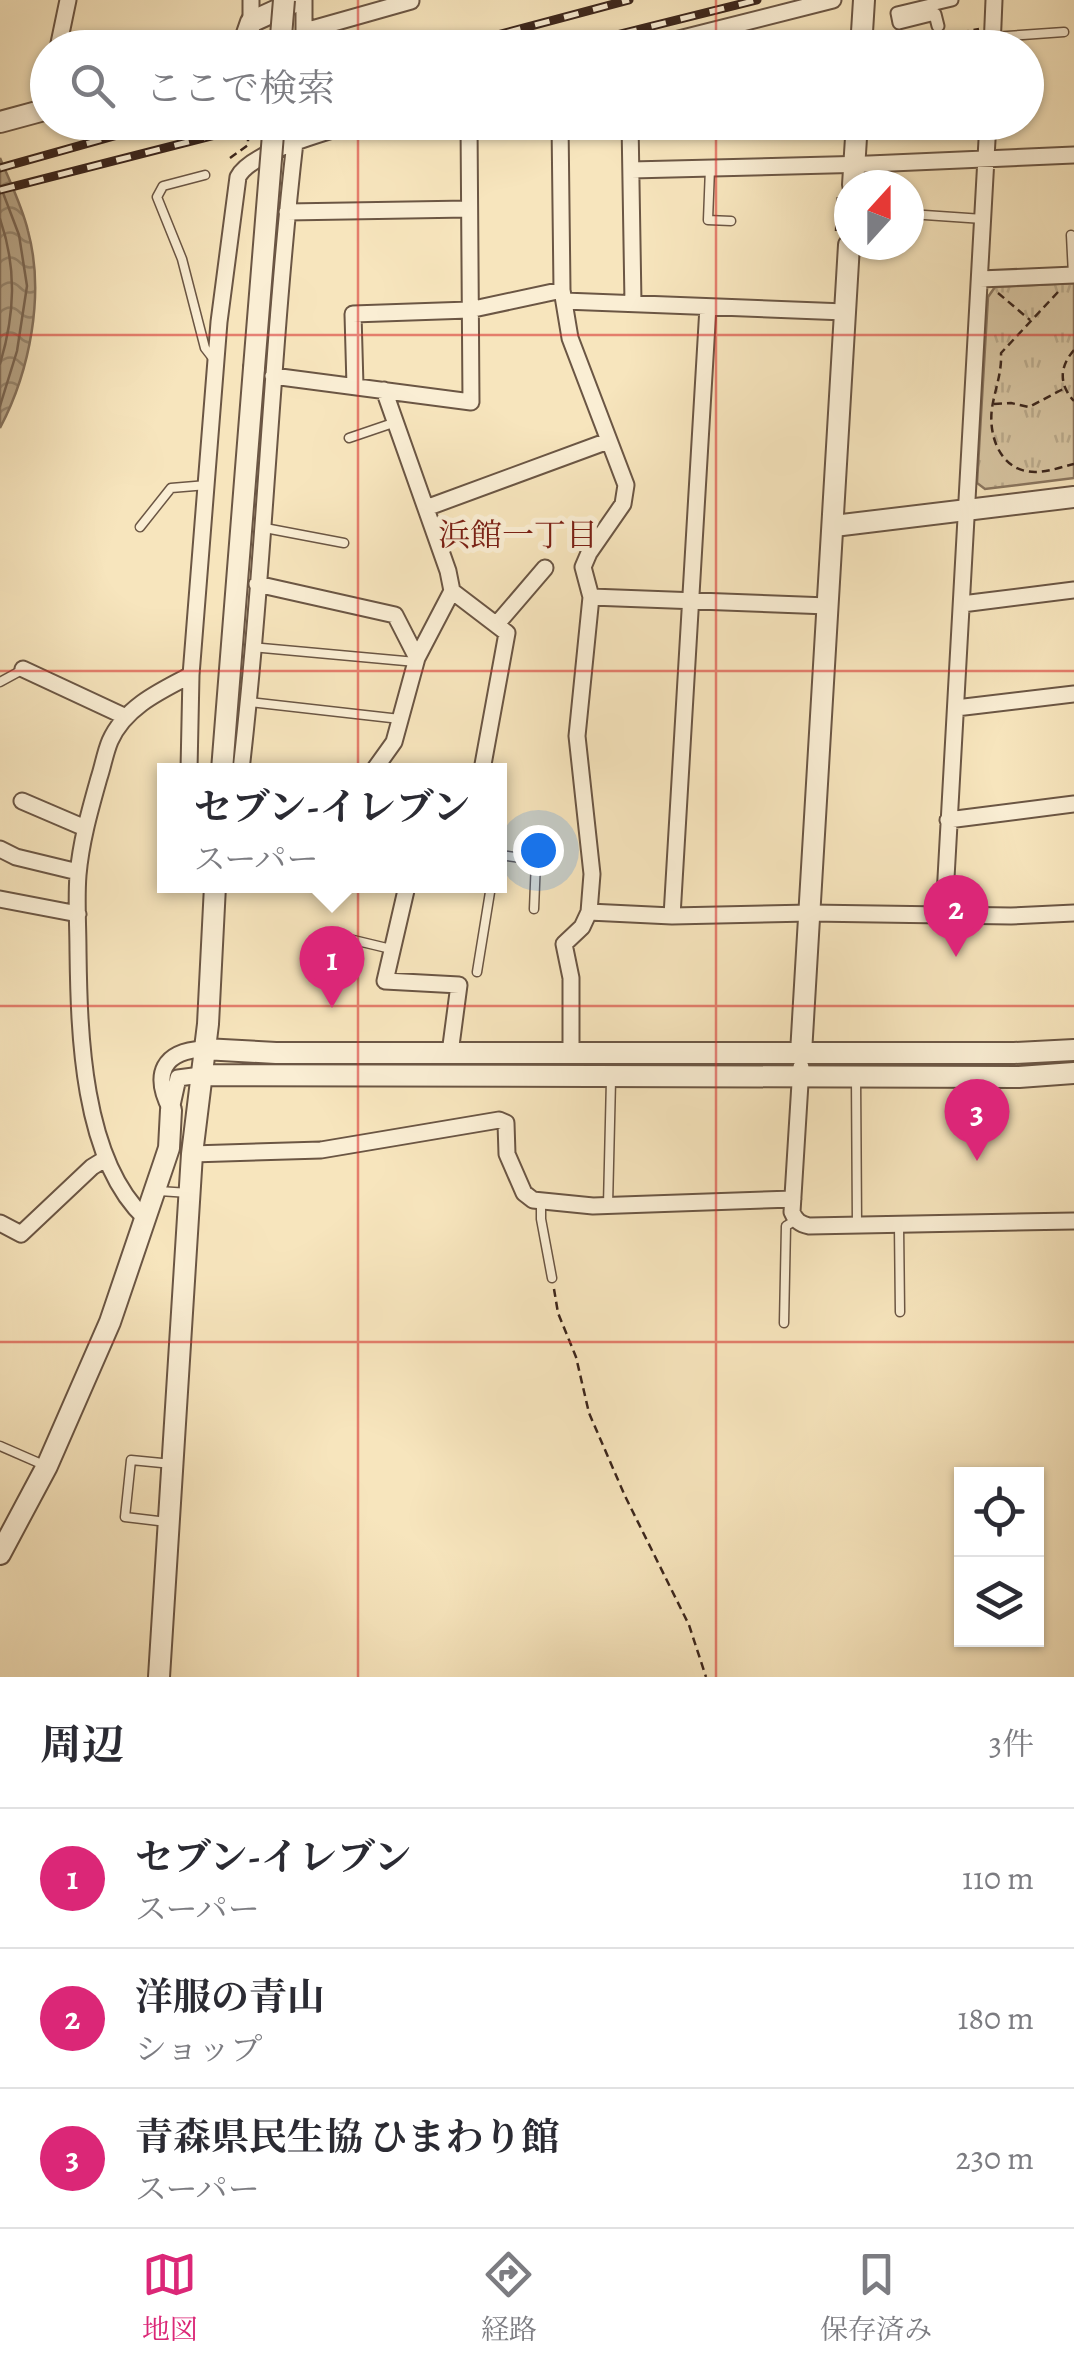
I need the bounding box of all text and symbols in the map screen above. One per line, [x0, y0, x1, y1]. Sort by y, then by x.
search box [30, 30, 1044, 140]
icon: search [65, 58, 120, 113]
text: ここで検索 [145, 62, 335, 114]
north arrow [834, 170, 924, 260]
district label: 浜館一丁目 [438, 513, 598, 557]
popup [157, 763, 507, 893]
text: セブン-イレブン [194, 781, 470, 833]
your location [513, 825, 564, 876]
text: スーパー [194, 837, 319, 881]
pin: 2 [924, 874, 988, 957]
pin: 1 [300, 926, 364, 1008]
pin: 3 [944, 1078, 1010, 1161]
map controls [954, 1467, 1044, 1647]
button: locate [954, 1467, 1044, 1557]
button: layers [954, 1557, 1044, 1647]
text: 周辺 [40, 1716, 124, 1773]
text: 3件 [989, 1722, 1034, 1766]
text: セブン-イレブン [135, 1831, 411, 1883]
text: 1 [67, 1856, 78, 1900]
text: 110 m [962, 1856, 1034, 1900]
text: スーパー [135, 1887, 260, 1931]
text: 洋服の青山 [135, 1971, 325, 2023]
text: 2 [65, 1996, 80, 2040]
text: 180 m [958, 1996, 1034, 2040]
text: ショップ [135, 2027, 262, 2071]
text: 青森県民生協 ひまわり館 [135, 2111, 560, 2163]
text: 3 [66, 2136, 79, 2180]
text: 230 m [955, 2136, 1034, 2180]
text: スーパー [135, 2167, 260, 2211]
tab: 地図 [142, 2247, 198, 2349]
tab: 経路 [481, 2247, 537, 2349]
tab: 保存済み [820, 2247, 932, 2349]

